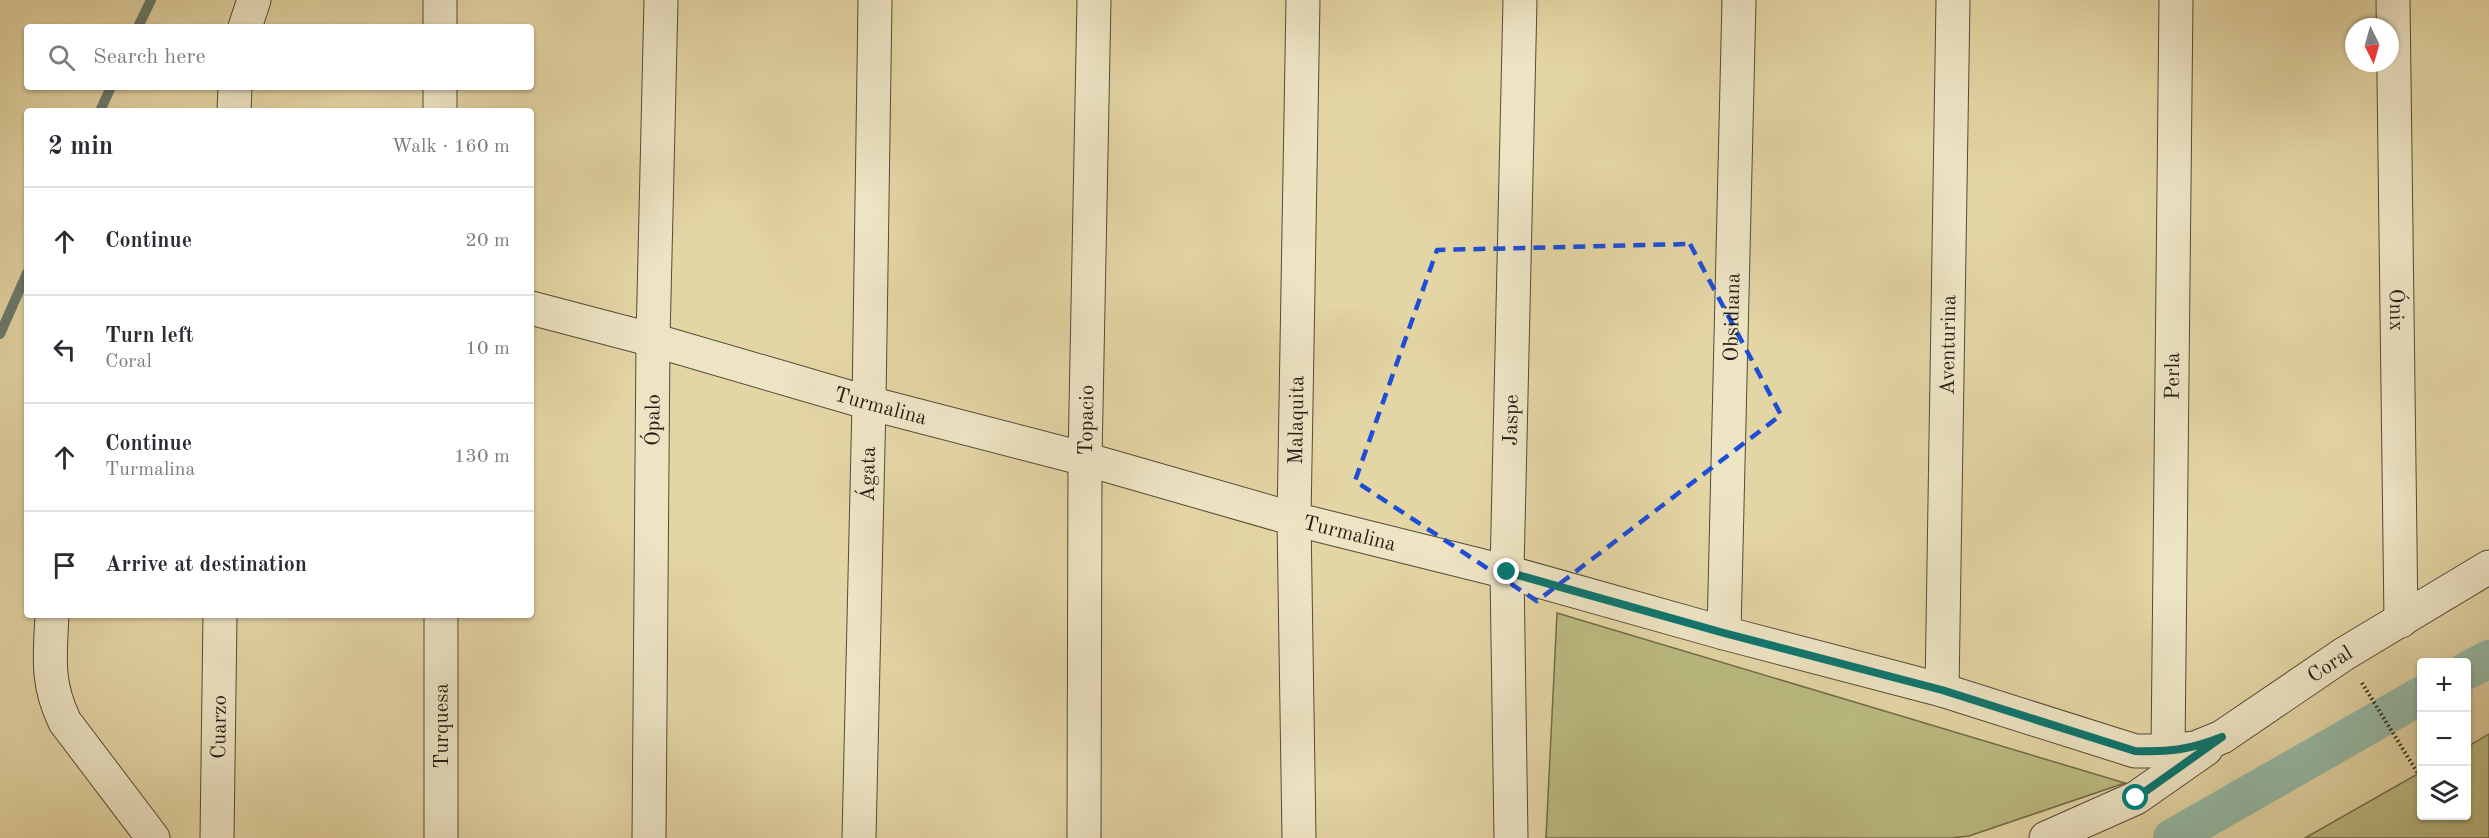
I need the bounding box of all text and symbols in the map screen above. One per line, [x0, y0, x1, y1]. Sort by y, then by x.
north arrow [2345, 18, 2399, 72]
search box [24, 24, 534, 90]
icon: search [45, 41, 78, 74]
text: Search here [93, 46, 206, 68]
text: 2 min [48, 134, 113, 160]
text: Walk · 160 m [391, 137, 510, 157]
icon: ahead [48, 225, 81, 258]
text: Continue [105, 230, 192, 252]
text: 20 m [465, 231, 510, 251]
street label: Obsidiana [1721, 272, 1745, 362]
street label: Ónix [2385, 288, 2411, 332]
street label: Aventurina [1938, 295, 1960, 395]
text: Turn left [105, 325, 194, 347]
icon: left [48, 333, 81, 366]
text: 10 m [465, 339, 510, 359]
text: Coral [105, 352, 152, 372]
street label: Perla [2163, 352, 2184, 400]
street label: Malaquita [1286, 375, 1308, 465]
street label: Turmalina [831, 384, 929, 430]
street label: Topacio [1076, 385, 1098, 455]
street label: Ópalo [638, 394, 665, 446]
street label: Jaspe [1501, 394, 1523, 446]
text: Continue [105, 433, 192, 455]
icon: ahead [48, 441, 81, 474]
street label: Ágata [854, 446, 880, 502]
text: 130 m [454, 447, 510, 467]
text: Turmalina [105, 460, 195, 480]
street label: Turmalina [1301, 513, 1398, 556]
icon: arrive [48, 549, 81, 582]
text: Arrive at destination [105, 554, 307, 576]
route end [1493, 558, 1519, 584]
street label: Coral [2304, 642, 2357, 687]
map controls [2417, 658, 2471, 820]
button: + [2417, 658, 2471, 712]
street label: Turquesa [432, 683, 453, 769]
street label: Cuarzo [209, 695, 231, 759]
button: − [2417, 712, 2471, 766]
button: layers [2417, 766, 2471, 820]
route start [2122, 784, 2148, 810]

